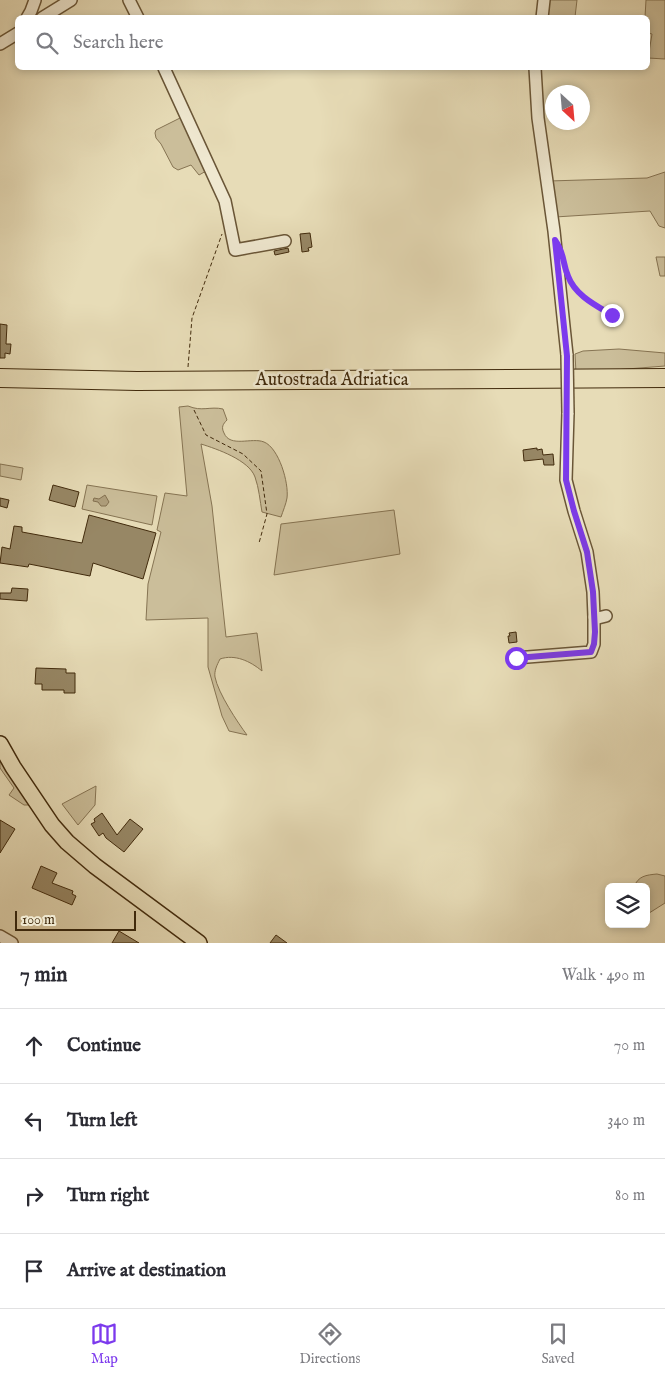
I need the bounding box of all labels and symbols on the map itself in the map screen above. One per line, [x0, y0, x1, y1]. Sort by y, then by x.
north arrow [545, 85, 590, 130]
route end [601, 304, 624, 327]
street label: Autostrada Adriatica [255, 369, 409, 392]
route start [505, 647, 528, 670]
scale bar [15, 908, 136, 931]

